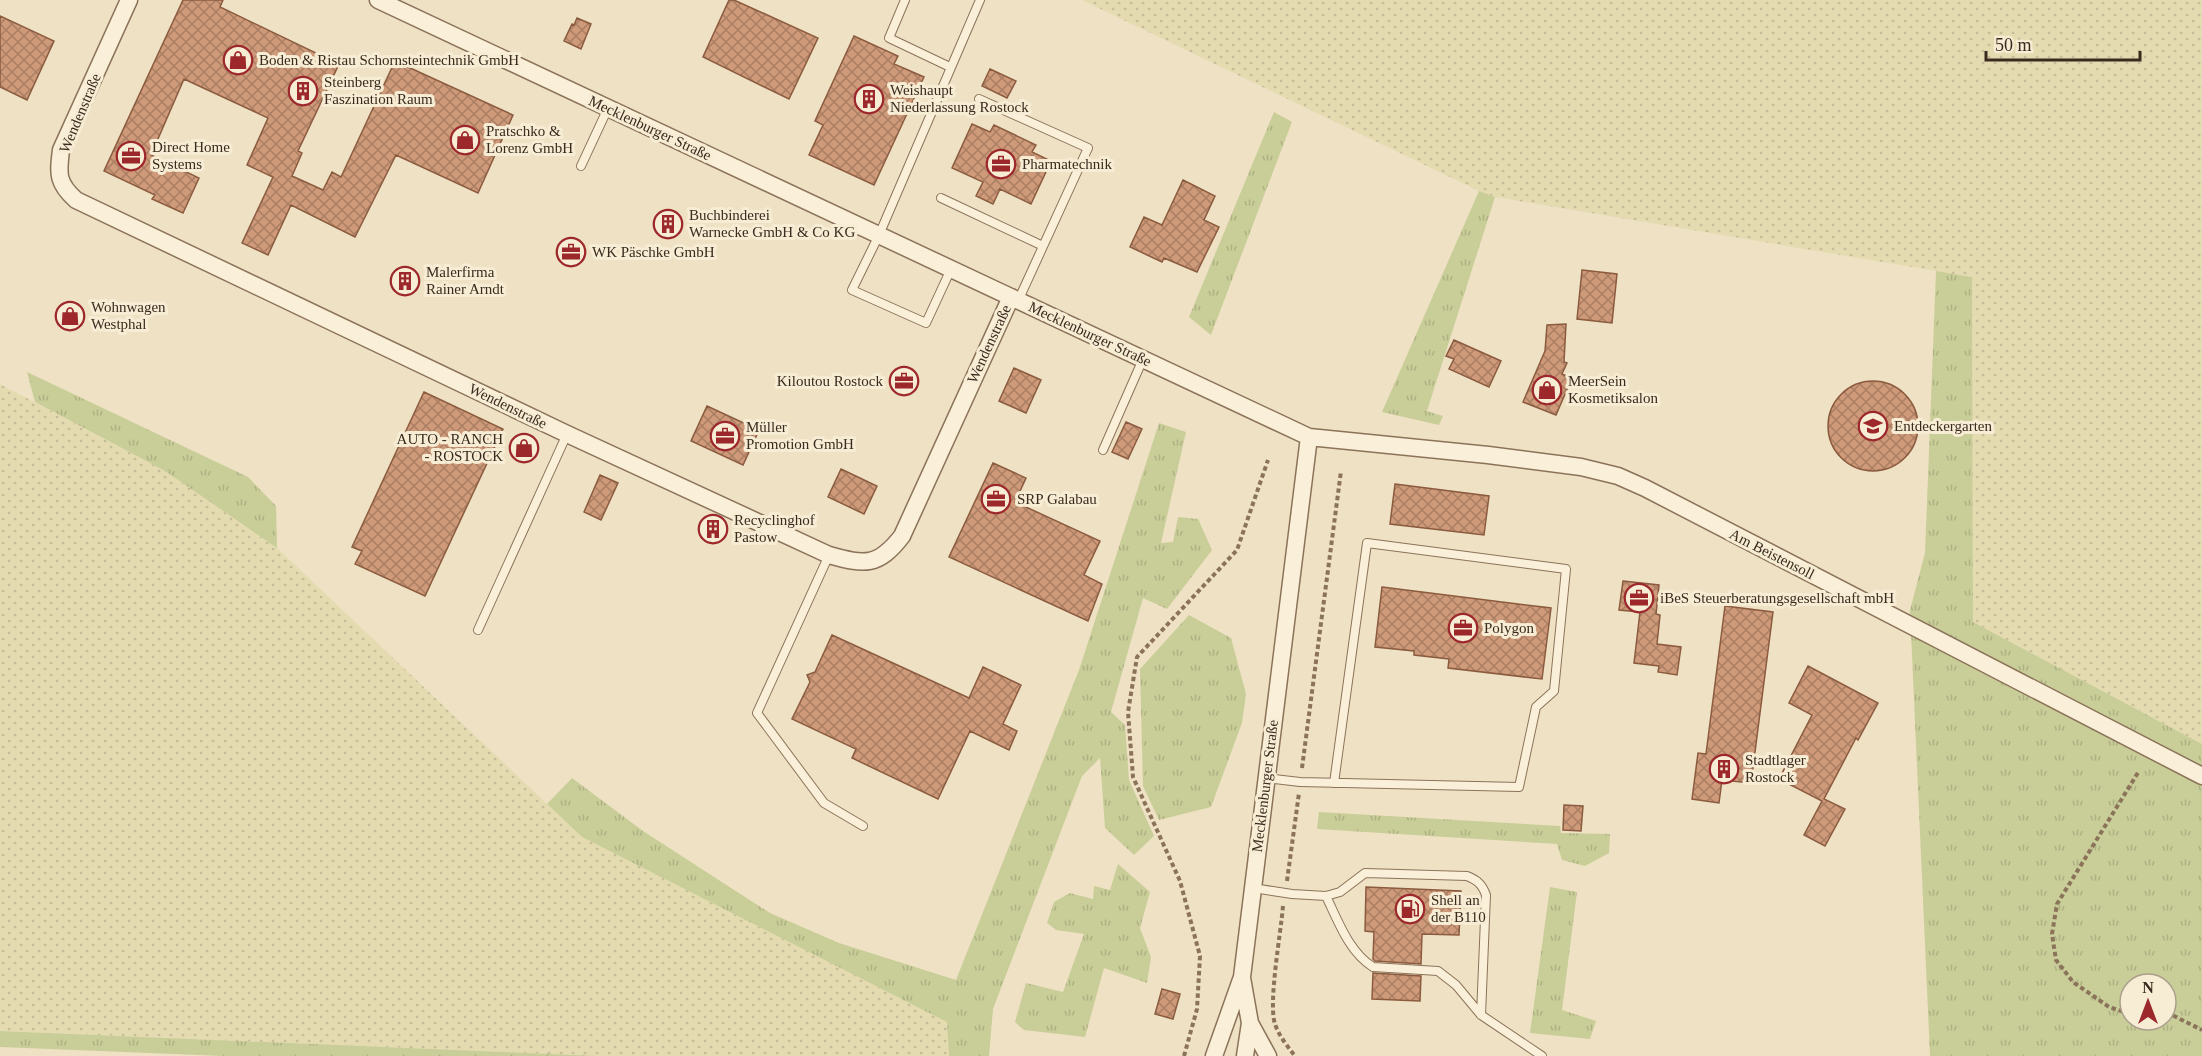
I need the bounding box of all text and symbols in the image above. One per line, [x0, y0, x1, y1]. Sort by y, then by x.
scale bar [1986, 24, 2140, 62]
text: 50 m [1995, 35, 2032, 55]
shop icon: Boden & Ristau Schornsteintechnik GmbH [222, 44, 254, 76]
place label: Boden & Ristau Schornsteintechnik GmbH [259, 52, 519, 68]
street label: Wendenstraße [56, 71, 104, 155]
place label: Steinberg Faszination Raum [324, 74, 433, 107]
building icon: Steinberg Faszination Raum [287, 75, 319, 107]
place label: Weishaupt Niederlassung Rostock [890, 82, 1029, 115]
building icon: Weishaupt Niederlassung Rostock [853, 83, 885, 115]
street label: Mecklenburger Straße [586, 93, 714, 164]
place label: Pratschko & Lorenz GmbH [486, 123, 573, 156]
shop icon: Pratschko & Lorenz GmbH [449, 124, 481, 156]
place label: Direct Home Systems [152, 139, 230, 172]
office icon: Direct Home Systems [115, 140, 147, 172]
office icon: Pharmatechnik [985, 148, 1017, 180]
place label: Pharmatechnik [1022, 156, 1112, 172]
place label: Buchbinderei Warnecke GmbH & Co KG [689, 207, 855, 240]
building icon: Buchbinderei Warnecke GmbH & Co KG [652, 208, 684, 240]
office icon: WK Päschke GmbH [555, 236, 587, 268]
place label: WK Päschke GmbH [592, 244, 715, 260]
place label: Malerfirma Rainer Arndt [426, 264, 505, 297]
building icon: Malerfirma Rainer Arndt [389, 265, 421, 297]
place label: Wohnwagen Westphal [91, 299, 166, 332]
street label: Mecklenburger Straße [1026, 299, 1154, 370]
shop icon: Wohnwagen Westphal [54, 300, 86, 332]
street label: Wendenstraße [964, 302, 1014, 386]
office icon: Kiloutou Rostock [888, 365, 920, 397]
place label: Kiloutou Rostock [777, 373, 883, 389]
place label: MeerSein Kosmetiksalon [1568, 373, 1658, 406]
shop icon: MeerSein Kosmetiksalon [1531, 374, 1563, 406]
street label: Wendenstraße [466, 380, 550, 432]
school or university icon: Entdeckergarten [1857, 410, 1889, 442]
place label: Entdeckergarten [1894, 418, 1993, 434]
place label: Müller Promotion GmbH [746, 419, 854, 452]
office icon: Müller Promotion GmbH [709, 420, 741, 452]
place label: AUTO - RANCH - ROSTOCK [397, 431, 503, 464]
shop icon: AUTO - RANCH - ROSTOCK [508, 432, 540, 464]
office icon: SRP Galabau [980, 483, 1012, 515]
place label: SRP Galabau [1017, 491, 1097, 507]
place label: Recyclinghof Pastow [734, 512, 815, 545]
building icon: Recyclinghof Pastow [697, 513, 729, 545]
street label: Am Beistensoll [1727, 526, 1817, 582]
office icon: iBeS Steuerberatungsgesellschaft mbH [1623, 582, 1655, 614]
place label: iBeS Steuerberatungsgesellschaft mbH [1660, 590, 1894, 606]
office icon: Polygon [1447, 612, 1479, 644]
place label: Polygon [1484, 620, 1535, 636]
street label: Mecklenburger Straße [1249, 718, 1281, 853]
place label: Stadtlager Rostock [1745, 752, 1806, 785]
building icon: Stadtlager Rostock [1708, 753, 1740, 785]
place label: Shell an der B110 [1431, 892, 1486, 925]
fuel station icon: Shell an der B110 [1394, 893, 1426, 925]
north arrow [2118, 972, 2178, 1032]
text: N [2142, 979, 2154, 996]

